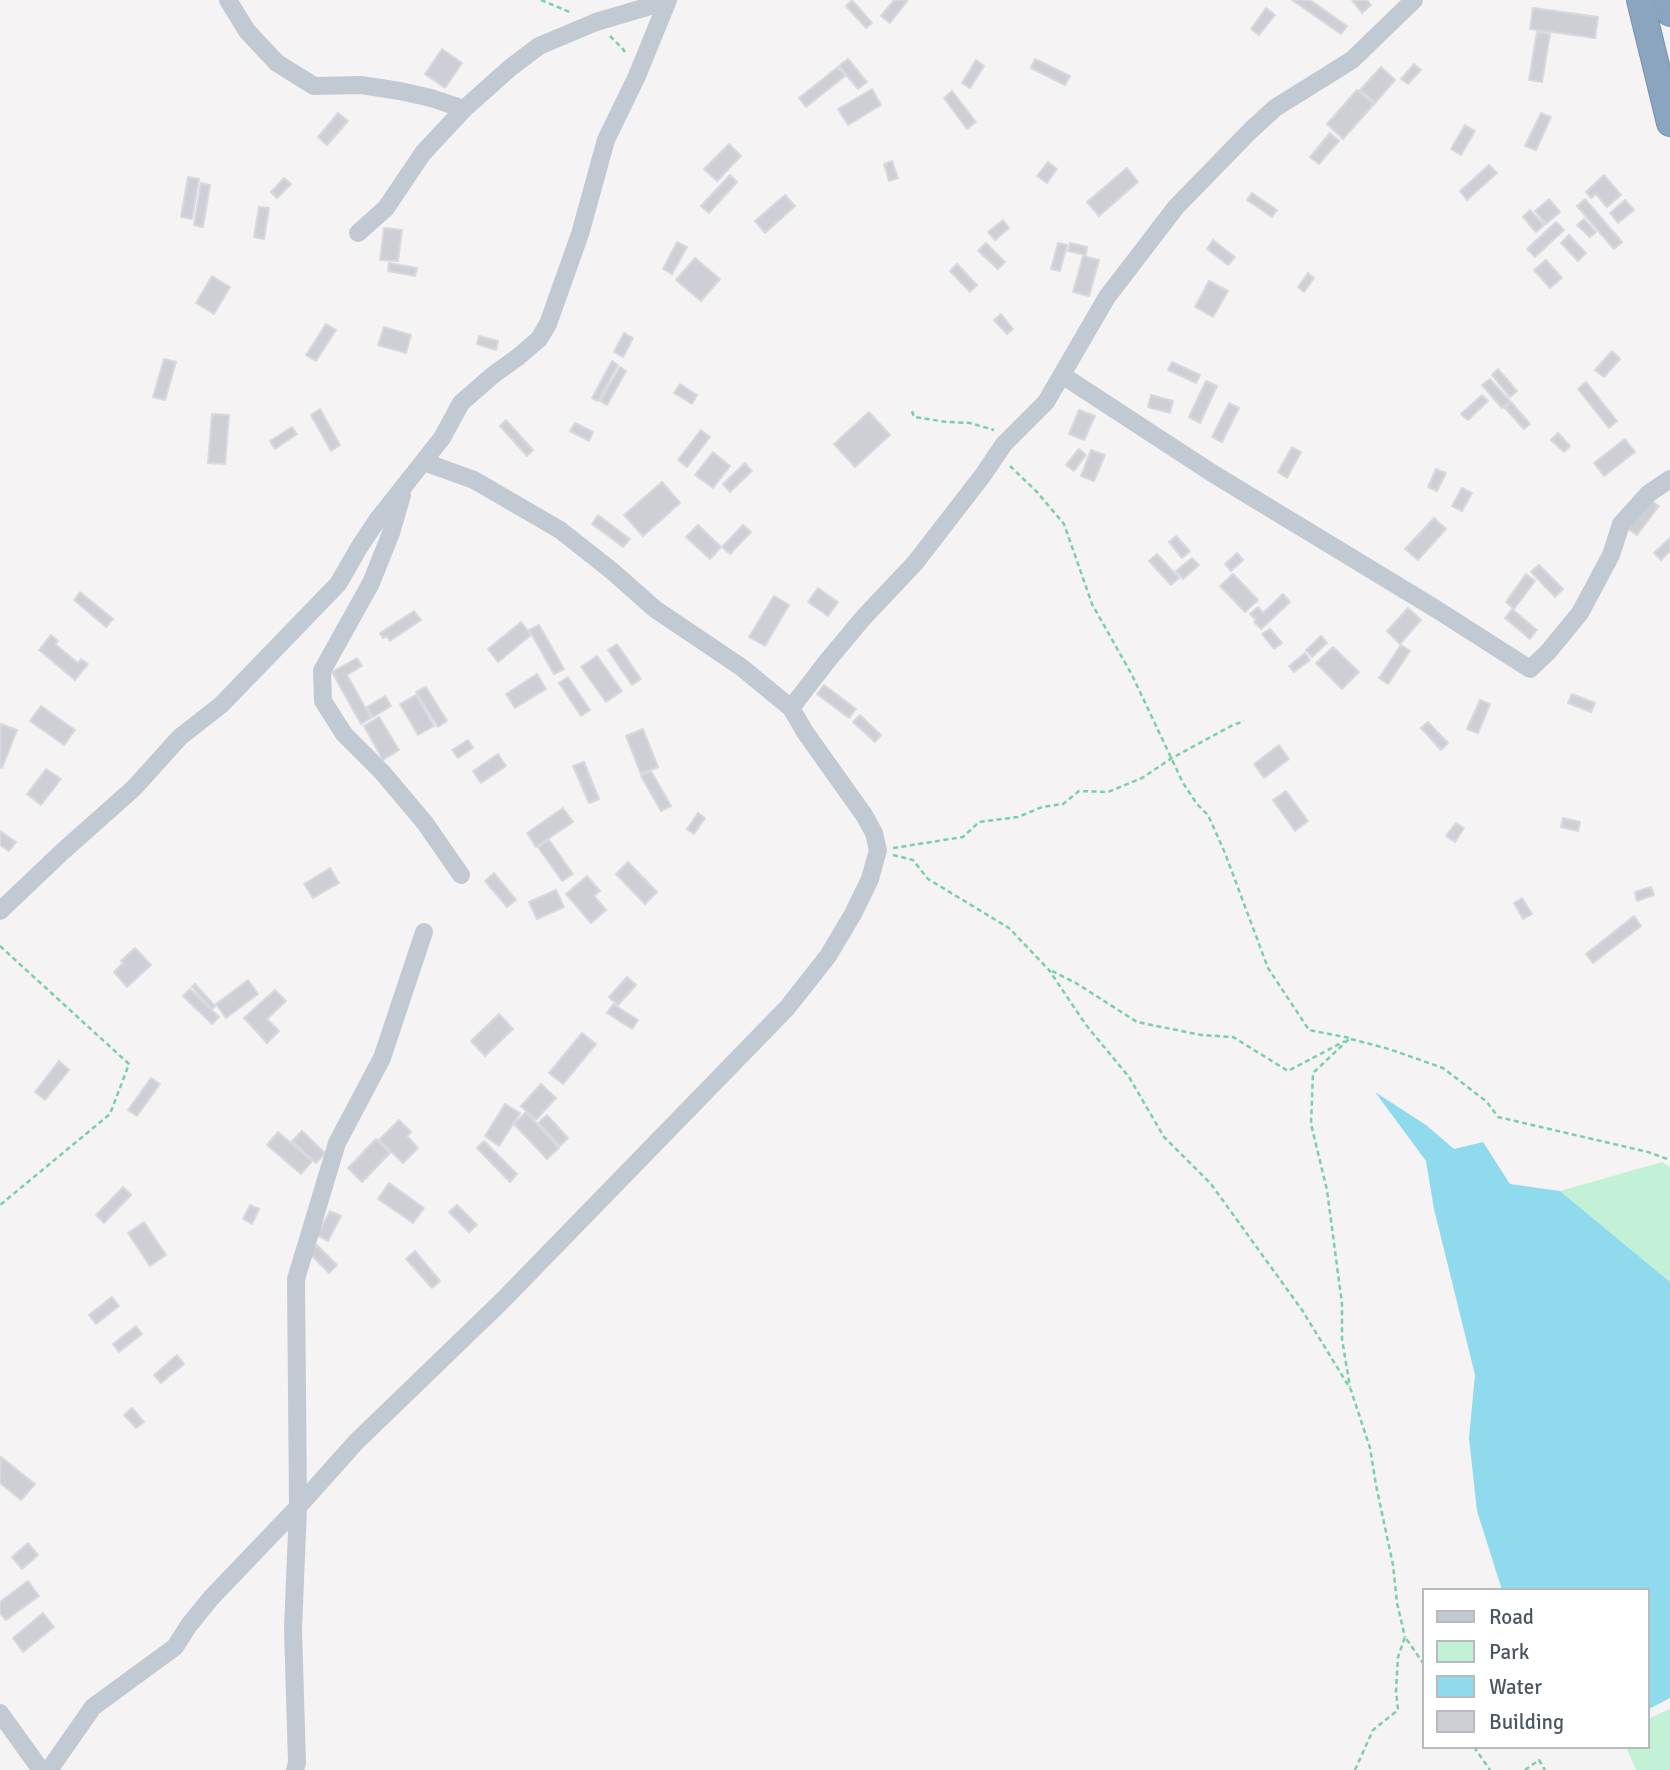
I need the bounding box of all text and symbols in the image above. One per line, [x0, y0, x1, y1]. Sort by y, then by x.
legend [1422, 1588, 1649, 1749]
text: Road [1489, 1604, 1534, 1630]
text: Park [1489, 1639, 1529, 1665]
text: Water [1489, 1674, 1542, 1700]
text: Building [1489, 1709, 1564, 1735]

